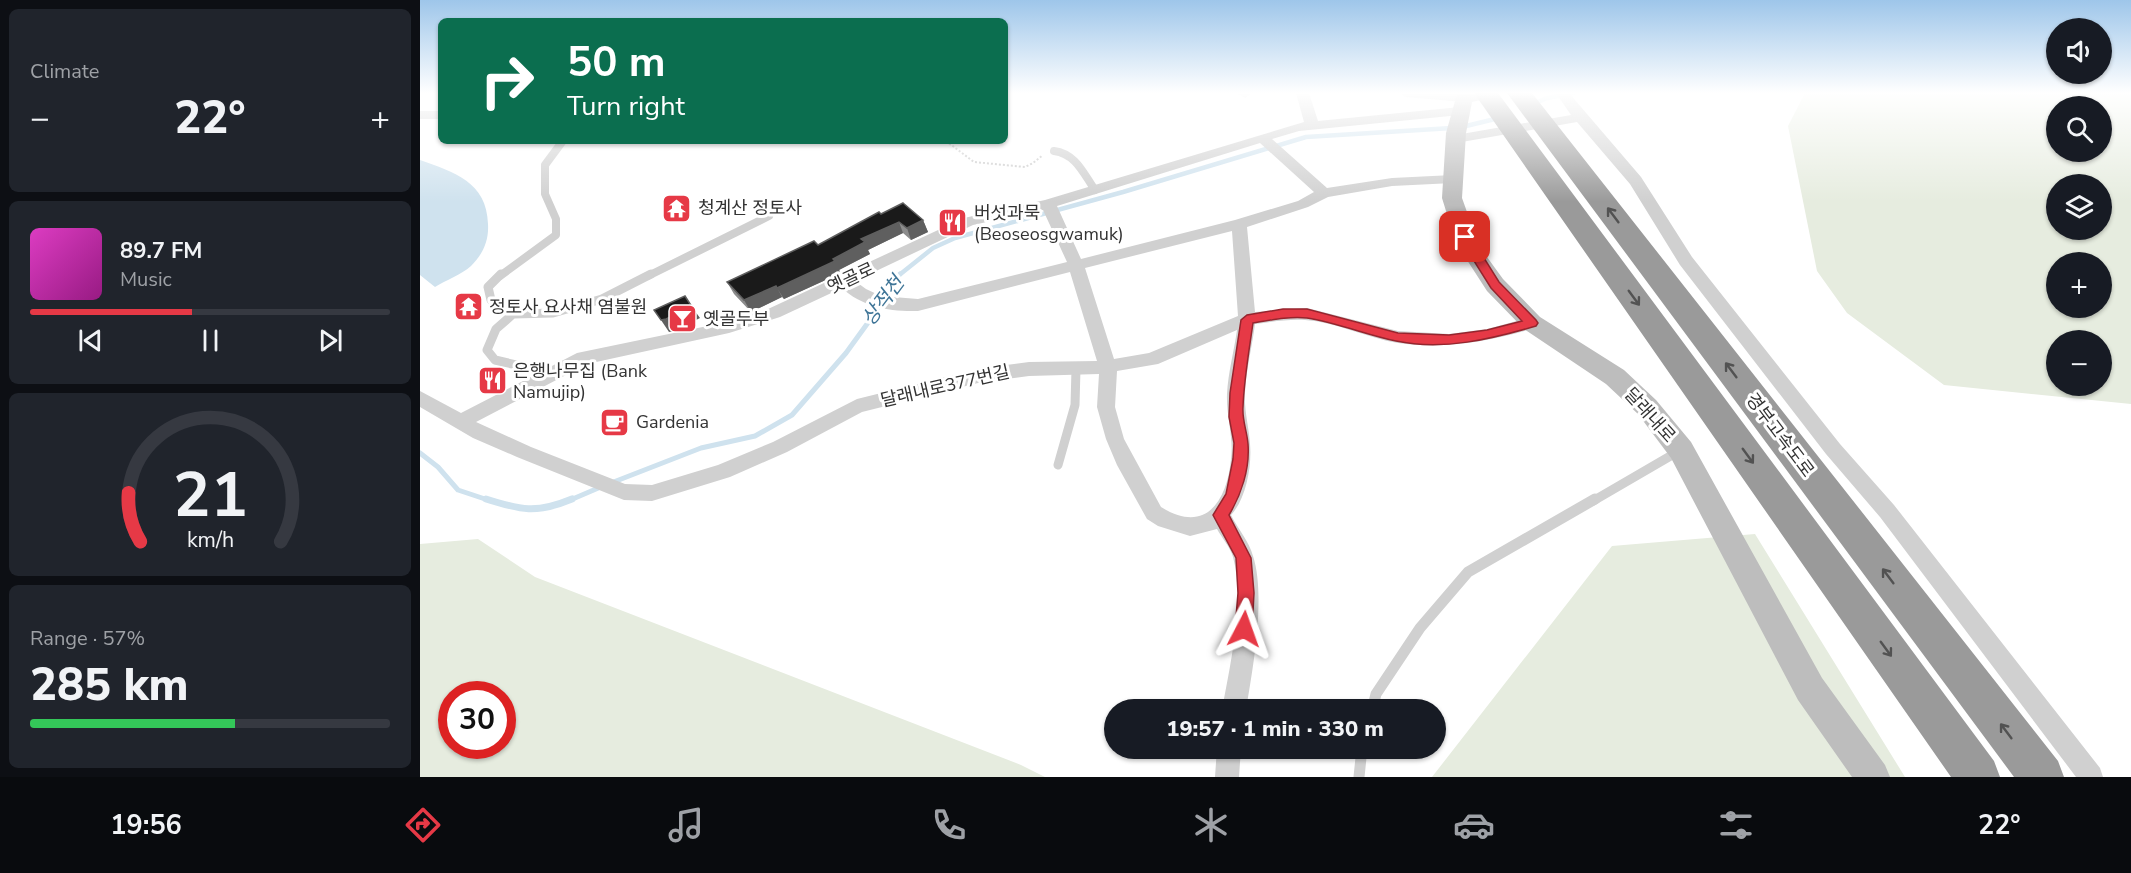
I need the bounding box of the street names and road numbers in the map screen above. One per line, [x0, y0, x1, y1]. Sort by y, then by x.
street label: 옛골로 [823, 257, 879, 299]
street label: 달래내로377번길 [878, 359, 1012, 413]
street label: 달래내로 [1619, 382, 1681, 448]
street label: 경부고속도로 [1741, 388, 1819, 482]

